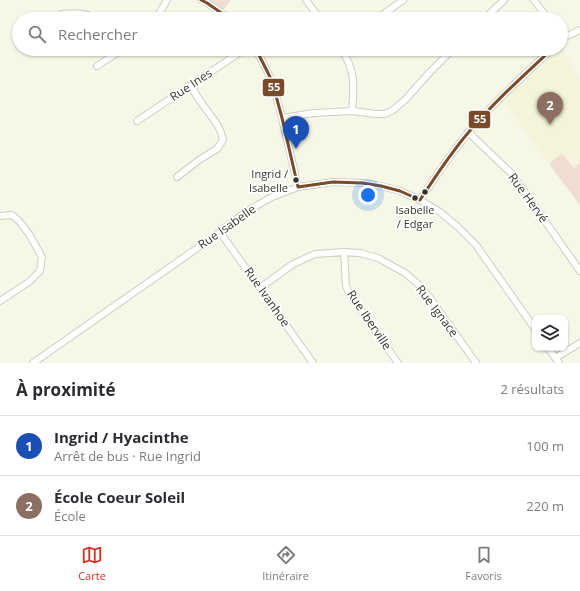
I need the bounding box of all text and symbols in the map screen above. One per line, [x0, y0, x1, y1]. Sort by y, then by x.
search box [12, 12, 568, 56]
icon: search [26, 23, 48, 45]
text: Rechercher [58, 24, 138, 44]
street label: Rue Ines [166, 64, 216, 105]
line badge: 55 [262, 78, 285, 97]
text: 55 [268, 79, 280, 94]
pin: 2 [537, 92, 563, 125]
line badge: 55 [468, 110, 491, 129]
text: 55 [474, 111, 486, 126]
pin: 1 [283, 116, 309, 149]
place label: Ingrid / Isabelle [249, 166, 288, 195]
street label: Rue Hervé [505, 169, 552, 226]
marker: Ingrid / Isabelle [291, 175, 301, 185]
your location [358, 185, 378, 205]
unlabelled marker [420, 187, 430, 197]
marker: Isabelle / Edgar [410, 193, 420, 203]
street label: Rue Isabelle [194, 200, 259, 253]
place label: Isabelle / Edgar [395, 202, 435, 231]
street label: Rue Ivanhoe [241, 263, 294, 330]
street label: Rue Ignace [412, 281, 463, 340]
street label: Rue Iberville [343, 286, 396, 353]
map controls [532, 315, 568, 351]
button: layers [532, 315, 568, 351]
text: À proximité [16, 378, 115, 401]
text: 2 résultats [500, 380, 564, 398]
text: Ingrid / Hyacinthe [54, 427, 189, 447]
text: 1 [25, 437, 33, 455]
text: 100 m [526, 437, 564, 455]
text: Arrêt de bus · Rue Ingrid [54, 447, 201, 465]
text: École Coeur Soleil [54, 487, 185, 507]
text: 2 [25, 497, 33, 515]
text: 220 m [526, 497, 564, 515]
text: École [54, 507, 86, 525]
tab: Carte [78, 544, 106, 583]
tab: Itinéraire [262, 544, 309, 583]
tab: Favoris [465, 544, 502, 583]

